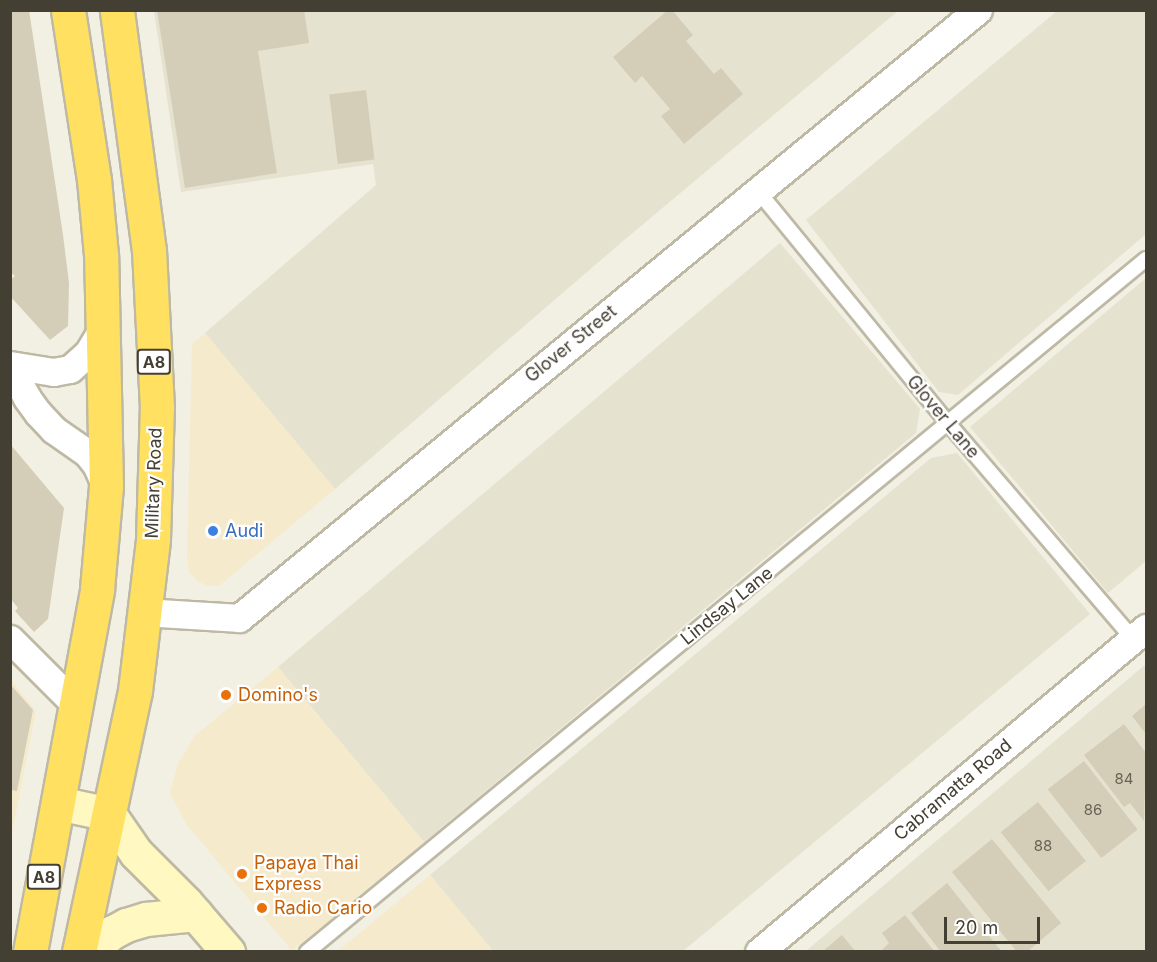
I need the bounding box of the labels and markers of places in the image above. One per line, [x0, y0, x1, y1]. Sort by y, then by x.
place label: Audi [225, 520, 263, 542]
marker: Audi [206, 524, 220, 538]
place label: Domino's [238, 684, 318, 706]
marker: Domino's [219, 688, 233, 702]
place label: Papaya Thai Express [254, 853, 359, 896]
marker: Papaya Thai Express [235, 867, 249, 881]
place label: Radio Cario [274, 897, 372, 919]
marker: Radio Cario [255, 901, 269, 915]

